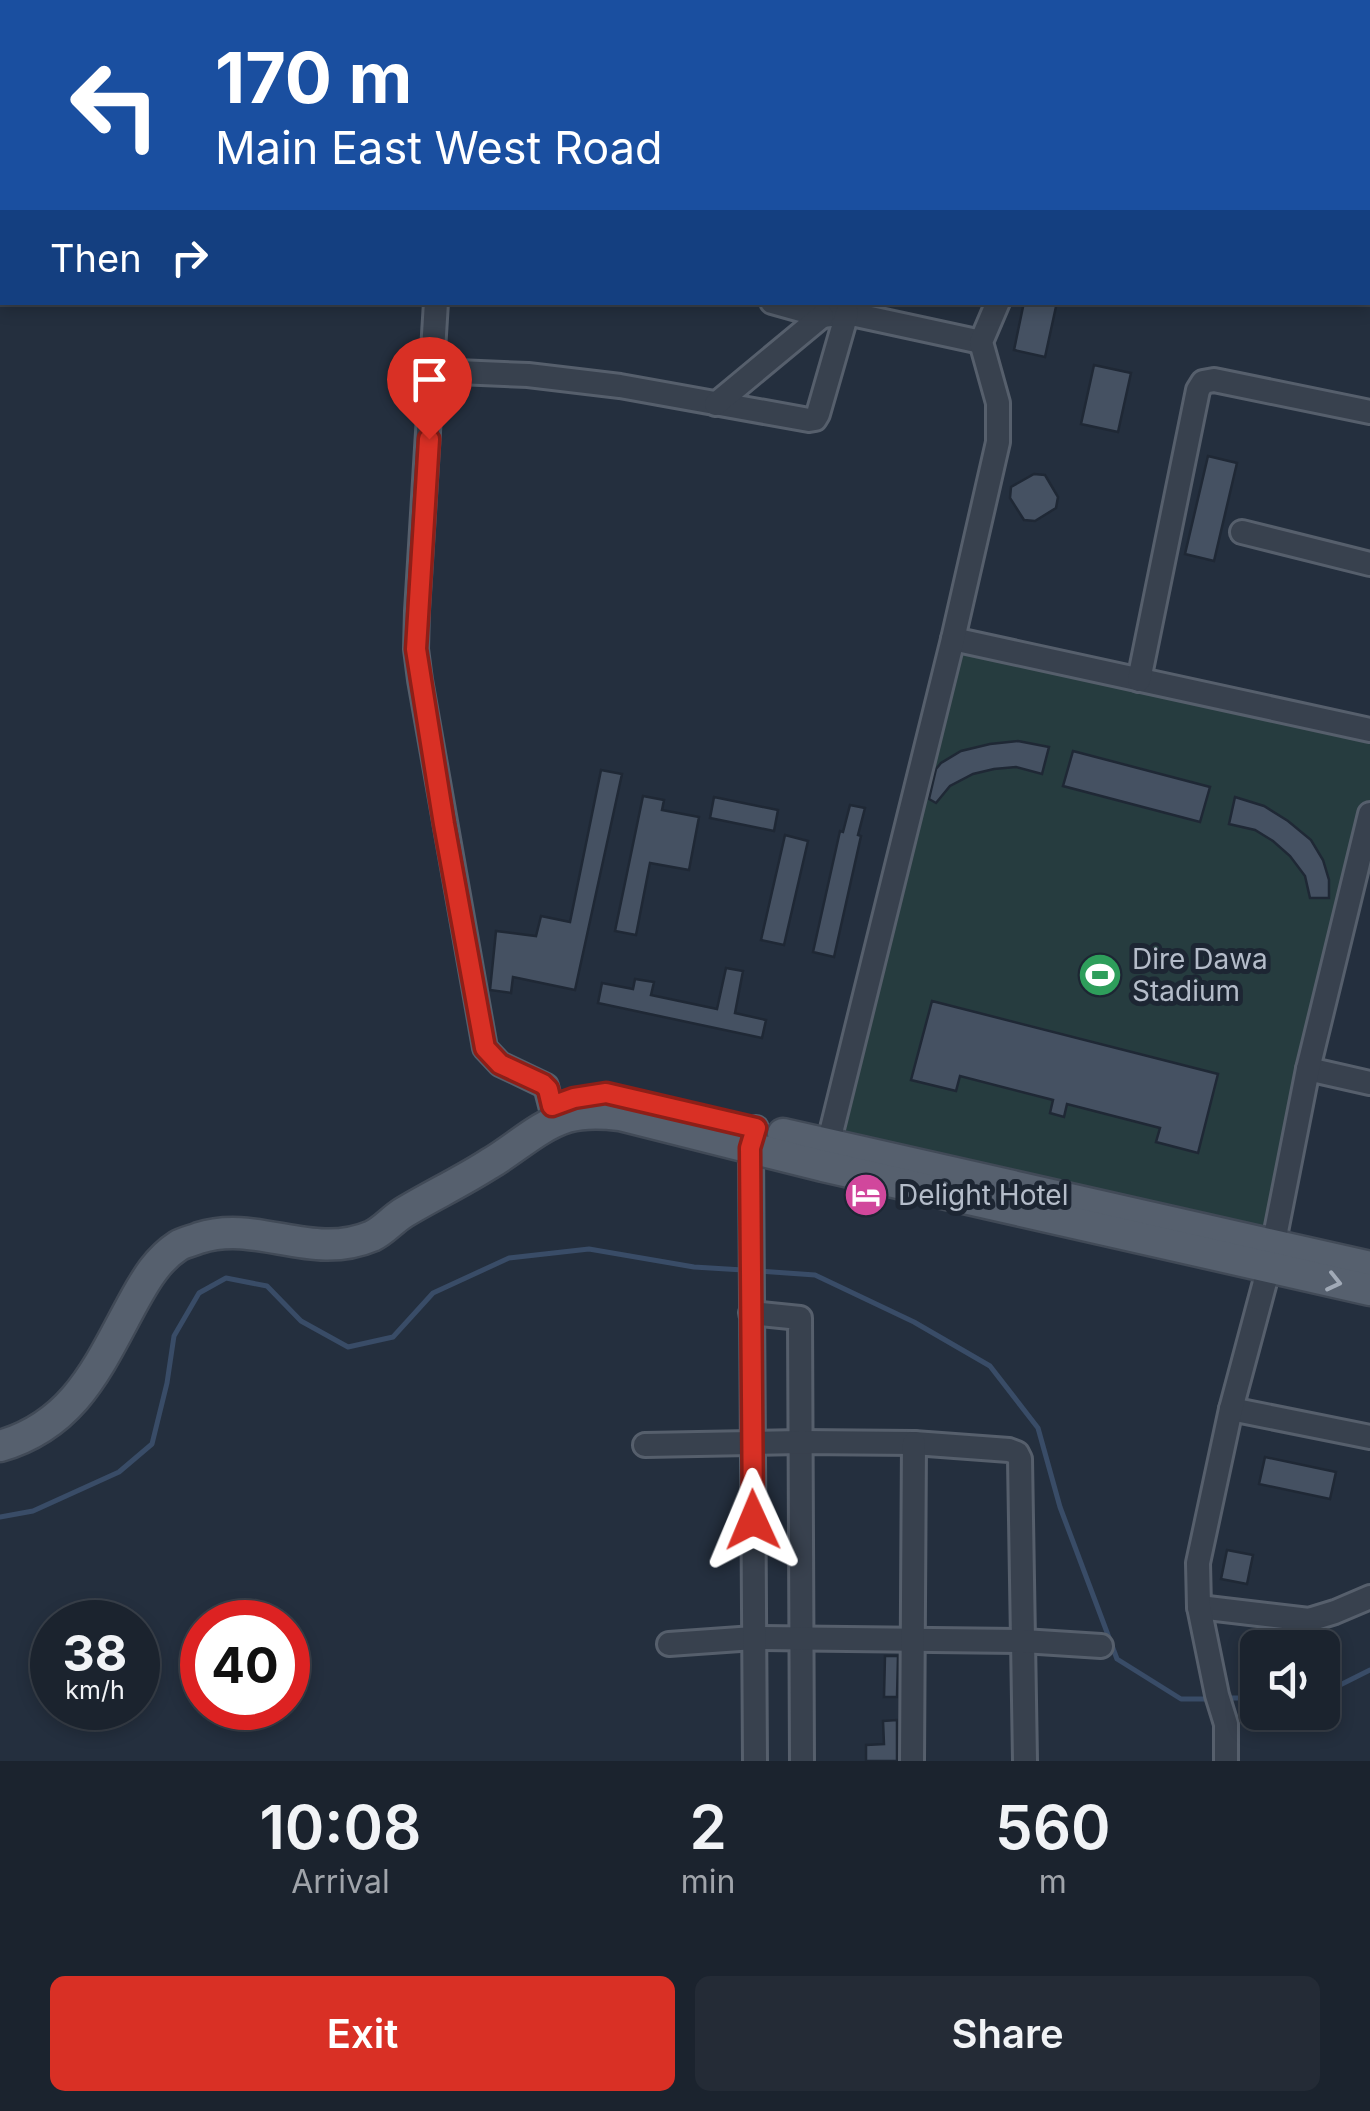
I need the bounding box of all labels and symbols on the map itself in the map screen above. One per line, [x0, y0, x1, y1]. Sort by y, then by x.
pin [387, 337, 472, 440]
place label: Dire Dawa Stadium [1132, 942, 1268, 1008]
sports icon: Dire Dawa Stadium [1077, 952, 1123, 998]
hotel icon: Delight Hotel [843, 1172, 889, 1218]
place label: Delight Hotel [898, 1178, 1068, 1212]
one-way arrow [1325, 1270, 1342, 1291]
position arrow [701, 1468, 805, 1572]
speed limit sign: 40 [180, 1600, 310, 1730]

